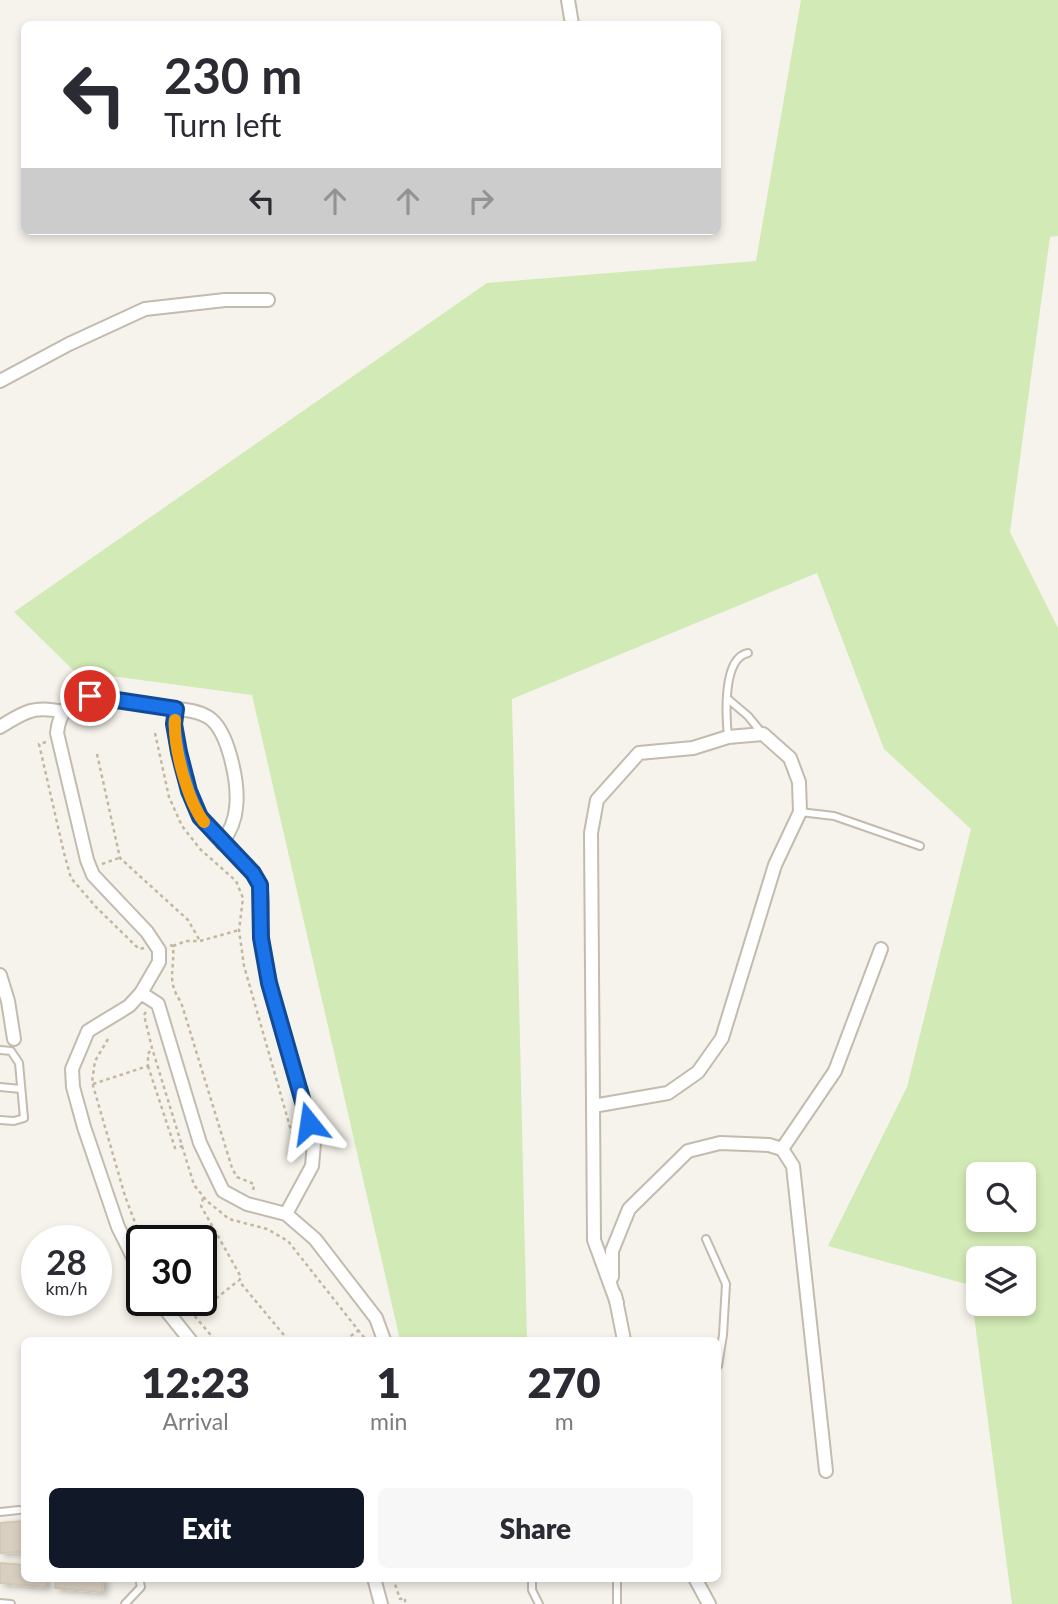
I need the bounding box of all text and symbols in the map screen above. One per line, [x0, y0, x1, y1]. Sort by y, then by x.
text: 230 m [164, 46, 302, 104]
icon: left [49, 49, 140, 140]
text: Turn left [164, 105, 281, 144]
icon: left [243, 182, 281, 220]
icon: ahead [316, 182, 354, 220]
icon: ahead [389, 182, 427, 220]
icon: right [462, 182, 500, 220]
pin [60, 666, 120, 726]
icon: arrive [71, 677, 109, 715]
position arrow [272, 1086, 346, 1160]
map controls [966, 1162, 1036, 1316]
button: search [966, 1162, 1036, 1232]
speed limit sign: 30 [126, 1225, 217, 1316]
text: 28 [46, 1240, 87, 1282]
button: layers [966, 1246, 1036, 1316]
text: km/h [45, 1277, 88, 1299]
text: 12:23 [141, 1357, 250, 1407]
text: 1 [377, 1357, 401, 1407]
text: 270 [528, 1357, 601, 1407]
text: Arrival [162, 1407, 229, 1435]
text: min [370, 1407, 407, 1435]
text: m [555, 1407, 574, 1435]
button: Exit [49, 1488, 364, 1568]
button: Share [378, 1488, 693, 1568]

